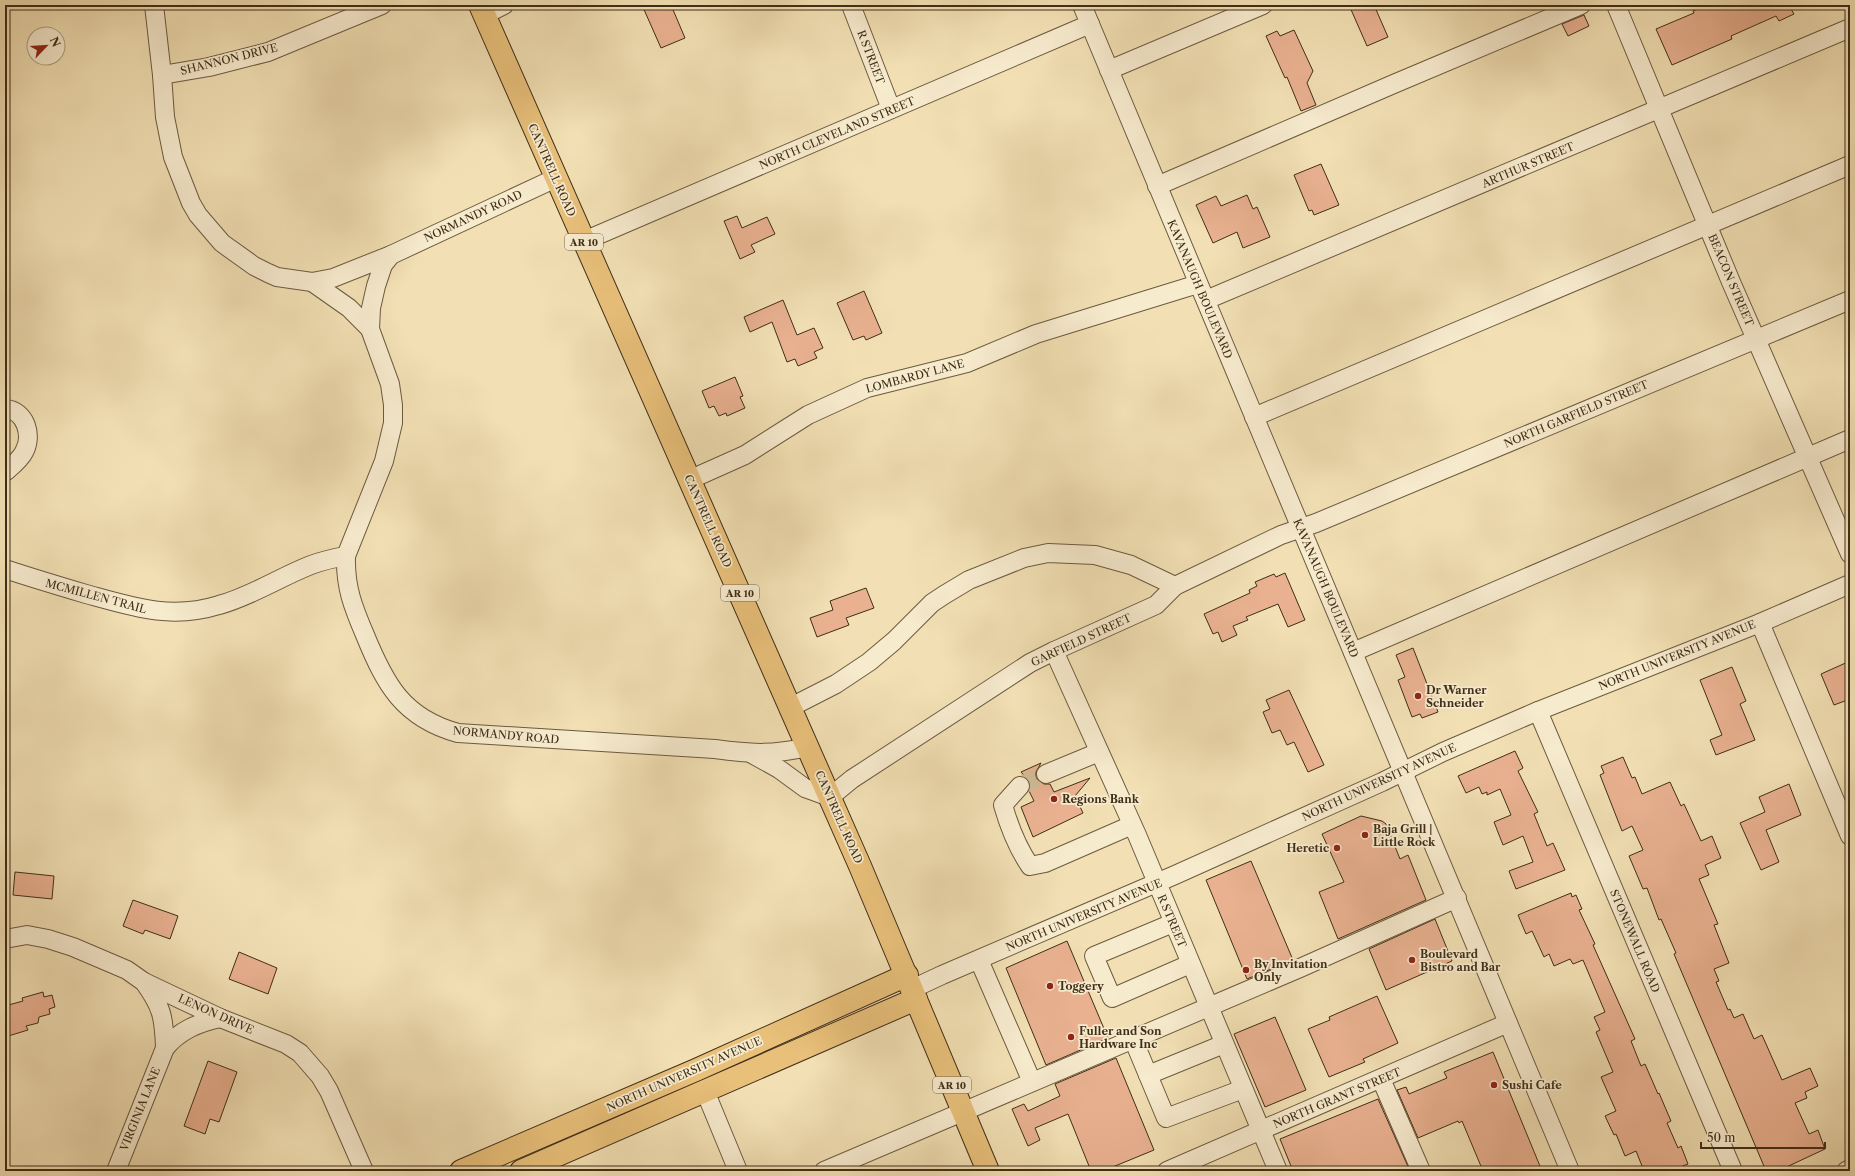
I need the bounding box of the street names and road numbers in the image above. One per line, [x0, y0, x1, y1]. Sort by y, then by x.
street label: R STREET [854, 28, 888, 87]
street label: SHANNON DRIVE [179, 40, 280, 78]
street label: NORTH CLEVELAND STREET [757, 93, 918, 172]
street label: CANTRELL ROAD [525, 121, 579, 219]
street label: ARTHUR STREET [1479, 139, 1577, 191]
street label: NORMANDY ROAD [422, 187, 524, 245]
street label: KAVANAUGH BOULEVARD [1164, 217, 1236, 361]
street label: BEACON STREET [1705, 232, 1757, 329]
road number: AR 10 [565, 234, 603, 250]
street label: LOMBARDY LANE [864, 356, 966, 396]
street label: NORTH GARFIELD STREET [1502, 377, 1651, 451]
street label: CANTRELL ROAD [681, 472, 735, 570]
street label: KAVANAUGH BOULEVARD [1290, 516, 1362, 660]
street label: MCMILLEN TRAIL [44, 576, 149, 616]
road number: AR 10 [721, 585, 759, 601]
street label: GARFIELD STREET [1029, 610, 1134, 669]
street label: NORTH UNIVERSITY AVENUE [1596, 617, 1758, 693]
street label: NORMANDY ROAD [452, 723, 560, 747]
street label: NORTH UNIVERSITY AVENUE [1300, 740, 1459, 824]
street label: CANTRELL ROAD [812, 768, 866, 866]
street label: NORTH UNIVERSITY AVENUE [1004, 875, 1165, 954]
street label: STONEWALL ROAD [1607, 887, 1663, 995]
street label: R STREET [1154, 892, 1190, 951]
street label: LENON DRIVE [176, 991, 256, 1037]
street label: NORTH UNIVERSITY AVENUE [604, 1033, 764, 1115]
street label: NORTH GRANT STREET [1271, 1064, 1404, 1131]
street label: VIRGINIA LANE [116, 1065, 163, 1154]
road number: AR 10 [933, 1077, 971, 1093]

